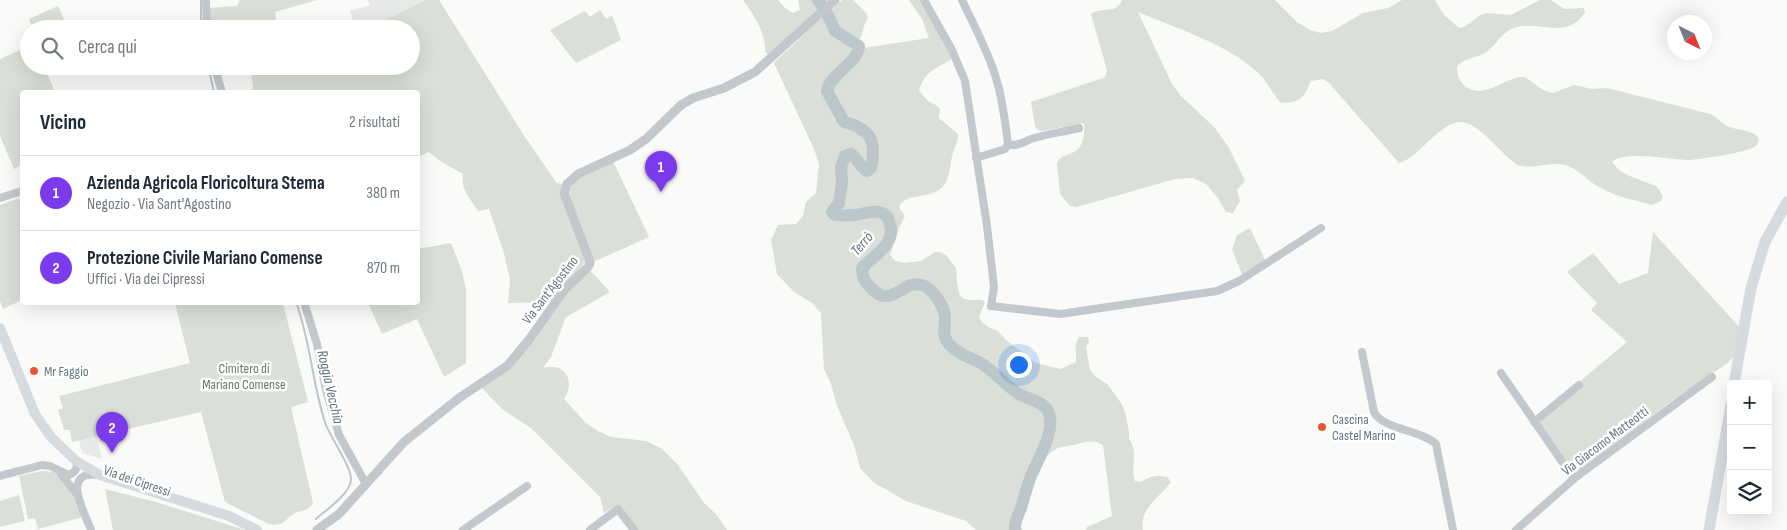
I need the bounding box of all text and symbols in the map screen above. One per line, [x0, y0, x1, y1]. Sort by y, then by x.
north arrow [1667, 15, 1712, 60]
search box [20, 20, 420, 75]
icon: search [38, 34, 66, 62]
text: Cerca qui [78, 36, 137, 59]
text: Vicino [40, 110, 86, 135]
text: 2 risultati [349, 113, 400, 132]
pin: 1 [645, 151, 677, 192]
text: Azienda Agricola Floricoltura Stema [87, 172, 325, 195]
text: 1 [53, 184, 59, 203]
text: 380 m [366, 184, 400, 203]
text: Negozio · Via Sant'Agostino [87, 195, 231, 214]
water label: Terrò [847, 228, 877, 260]
text: Protezione Civile Mariano Comense [87, 247, 323, 270]
street label: Via Sant'Agostino [518, 252, 582, 327]
text: 2 [52, 259, 60, 278]
text: 870 m [367, 259, 400, 278]
text: Uffici · Via dei Cipressi [87, 270, 205, 289]
water label: Roggia Vecchia [312, 348, 348, 426]
your location [1006, 352, 1032, 378]
park label: Cimitero di Mariano Comense [202, 360, 286, 393]
place label: Mr Faggio [44, 363, 89, 380]
marker: Mr Faggio [28, 365, 40, 377]
map controls [1727, 380, 1772, 515]
button: + [1727, 380, 1772, 425]
street label: Via Giacomo Matteotti [1558, 403, 1652, 479]
place label: Cascina Castel Marino [1332, 411, 1396, 444]
pin: 2 [96, 412, 128, 453]
marker: Cascina Castel Marino [1316, 421, 1328, 433]
button: − [1727, 425, 1772, 470]
street label: Via dei Cipressi [101, 462, 173, 500]
button: layers [1727, 470, 1772, 515]

